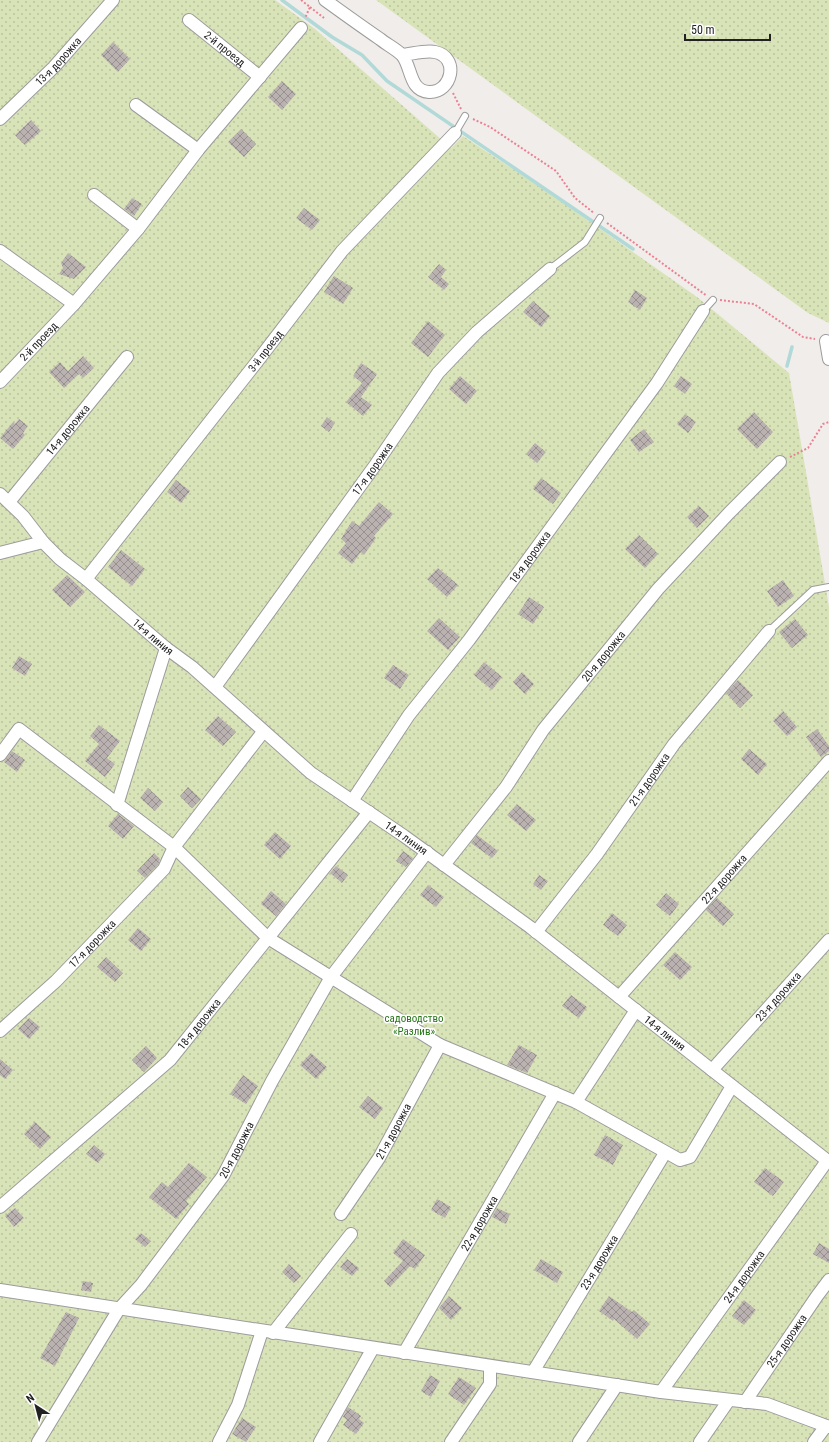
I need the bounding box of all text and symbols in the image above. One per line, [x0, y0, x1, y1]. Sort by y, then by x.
scale bar [685, 16, 770, 42]
text: 50 m [691, 23, 715, 37]
street label: 2-й проезд [201, 29, 248, 70]
street label: 13-я дорожка [33, 35, 84, 89]
street label: 2-й проезд [17, 319, 61, 364]
street label: 3-й проезд [246, 328, 286, 375]
street label: 14-я дорожка [44, 402, 93, 458]
street label: 17-я дорожка [350, 440, 396, 498]
street label: 18-я дорожка [507, 529, 554, 586]
street label: 14-я линия [130, 616, 176, 658]
street label: 20-я дорожка [579, 628, 628, 684]
street label: 21-я дорожка [627, 751, 673, 809]
street label: 14-я линия [382, 819, 430, 858]
street label: 22-я дорожка [699, 852, 750, 907]
street label: 17-я дорожка [66, 917, 118, 971]
street label: 23-я дорожка [753, 969, 804, 1024]
street label: 18-я дорожка [175, 996, 224, 1052]
park label: садоводство «Разлив» [384, 1012, 444, 1038]
street label: 14-я линия [641, 1013, 688, 1054]
street label: 21-я дорожка [373, 1101, 414, 1162]
street label: 20-я дорожка [217, 1120, 257, 1181]
street label: 22-я дорожка [459, 1194, 501, 1253]
street label: 23-я дорожка [578, 1233, 621, 1292]
street label: 24-я дорожка [721, 1248, 768, 1306]
street label: 25-я дорожка [764, 1312, 810, 1370]
north arrow [16, 1386, 56, 1426]
text: N [24, 1391, 37, 1406]

